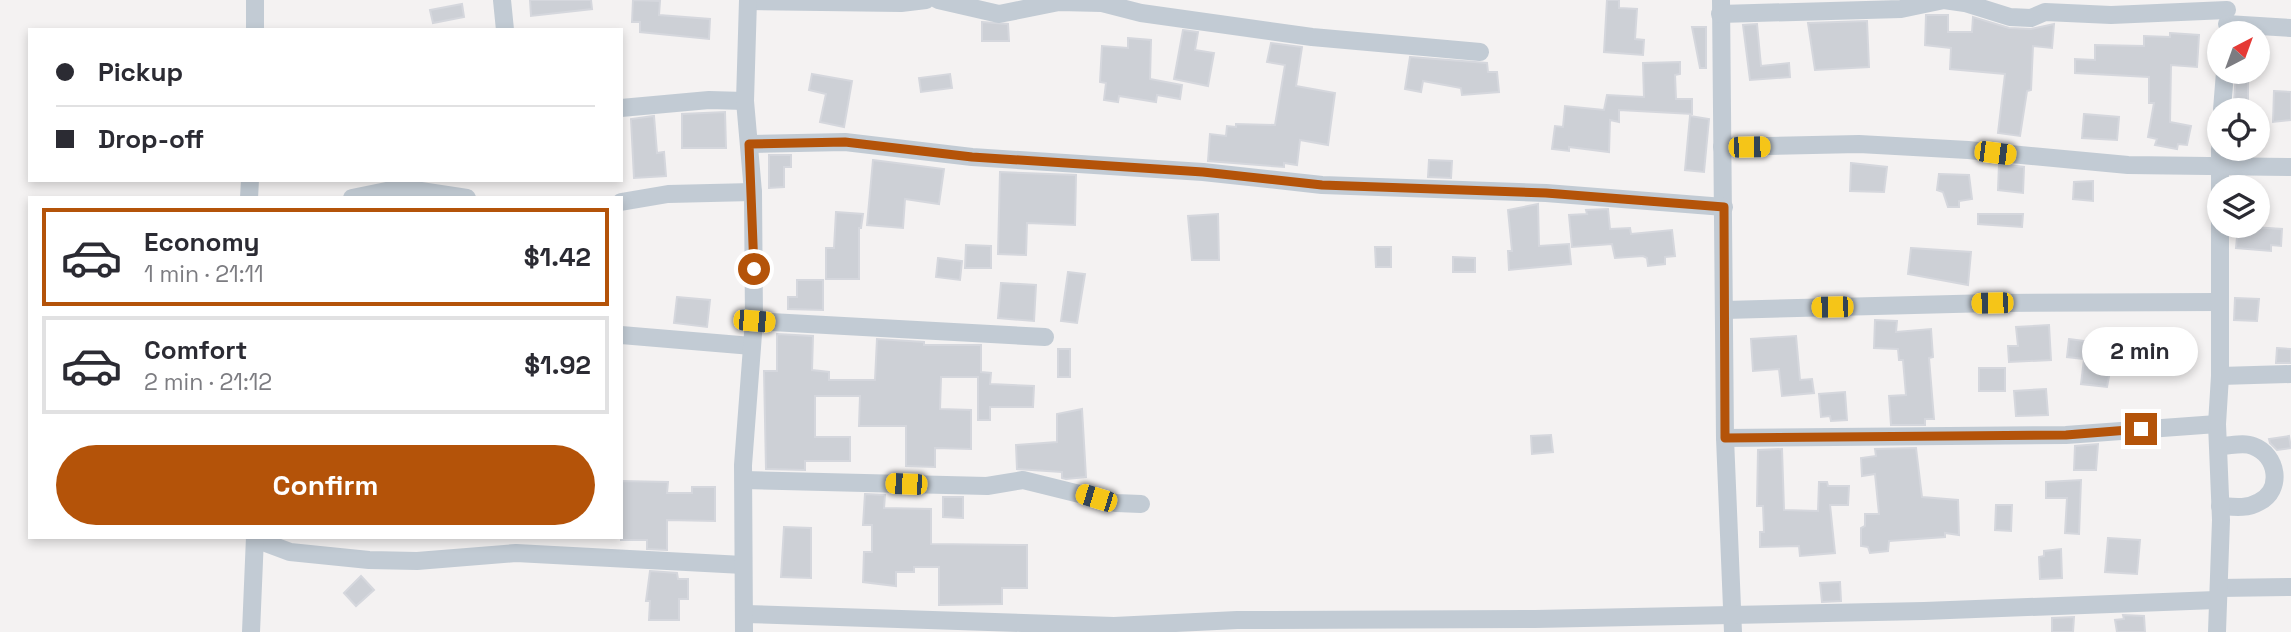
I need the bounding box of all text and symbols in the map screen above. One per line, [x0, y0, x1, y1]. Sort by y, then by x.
north arrow [2207, 21, 2270, 84]
map controls [2207, 21, 2270, 238]
text: Pickup [98, 55, 183, 89]
button: locate [2207, 98, 2270, 161]
text: Drop-off [98, 122, 204, 156]
car [1728, 136, 1771, 158]
car [1973, 140, 2018, 166]
button: layers [2207, 175, 2270, 238]
text: Economy [144, 225, 260, 259]
icon: car [60, 226, 123, 289]
text: $1.42 [524, 240, 591, 274]
route start [738, 253, 770, 285]
text: 1 min · 21:11 [144, 259, 264, 289]
car [1971, 292, 2014, 314]
car [1811, 296, 1854, 318]
car [733, 309, 776, 333]
callout: 2 min [2083, 328, 2199, 376]
text: Comfort [144, 333, 247, 367]
icon: car [60, 334, 123, 397]
text: 2 min [2110, 336, 2170, 366]
text: $1.92 [524, 348, 591, 382]
text: 2 min · 21:12 [144, 367, 272, 397]
route end [2125, 413, 2157, 445]
button: Confirm [56, 445, 595, 525]
car [885, 473, 928, 495]
car [1073, 482, 1120, 514]

